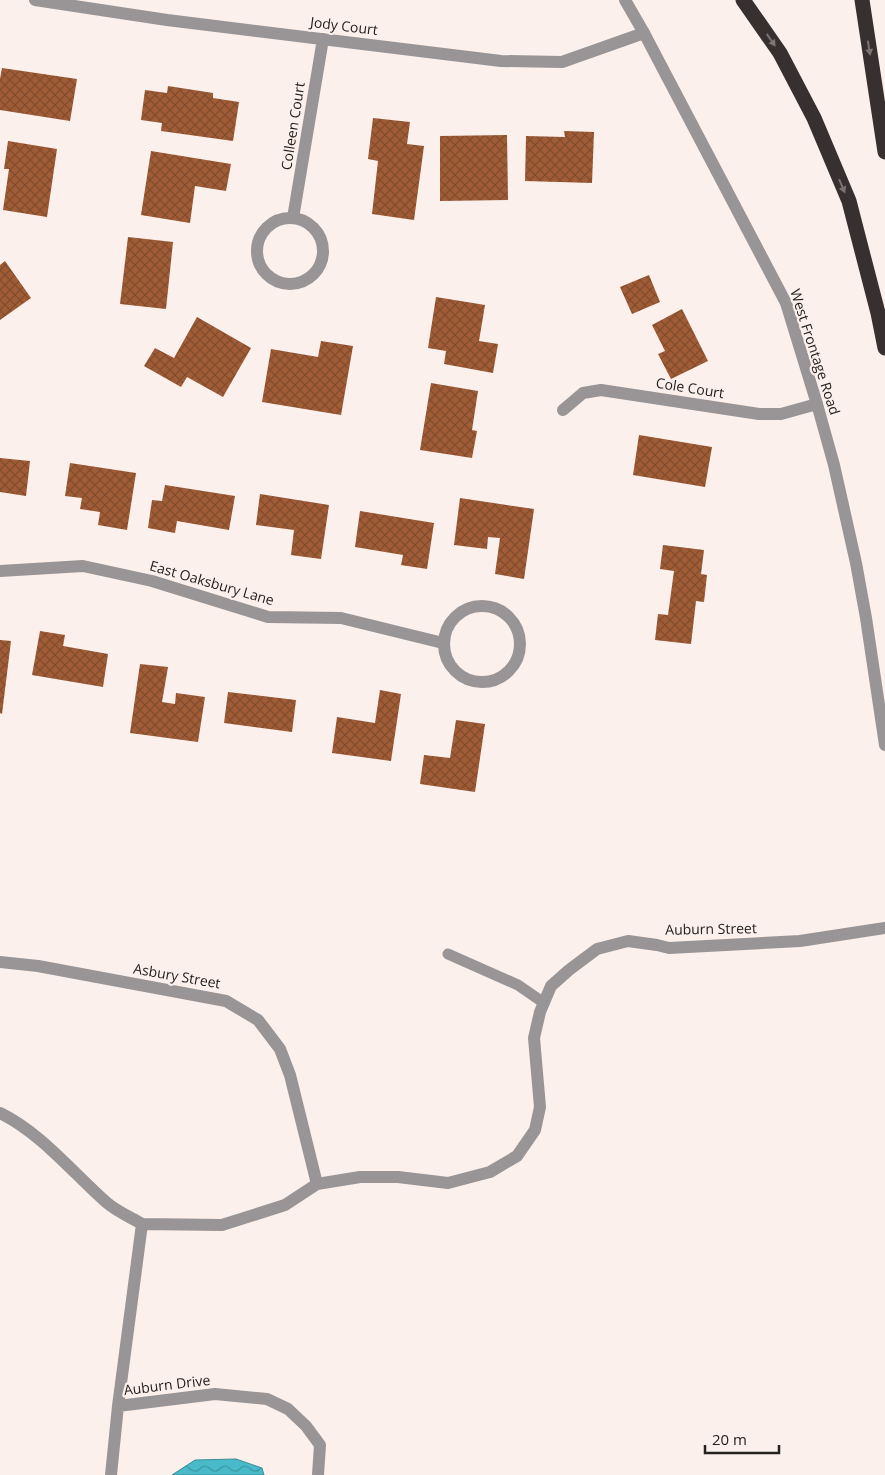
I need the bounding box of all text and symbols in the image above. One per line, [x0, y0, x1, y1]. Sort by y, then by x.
street label: Jody Court [307, 12, 379, 39]
one-way arrow [766, 33, 776, 47]
one-way arrow [866, 41, 874, 57]
street label: Colleen Court [276, 81, 309, 171]
one-way arrow [839, 179, 847, 193]
street label: West Frontage Road [786, 286, 845, 417]
street label: Cole Court [655, 373, 726, 402]
street label: East Oaksbury Lane [148, 556, 277, 609]
street label: Auburn Street [665, 918, 757, 939]
street label: Asbury Street [132, 958, 222, 993]
street label: Auburn Drive [123, 1370, 211, 1399]
scale bar [705, 1422, 779, 1454]
text: 20 m [712, 1429, 747, 1449]

